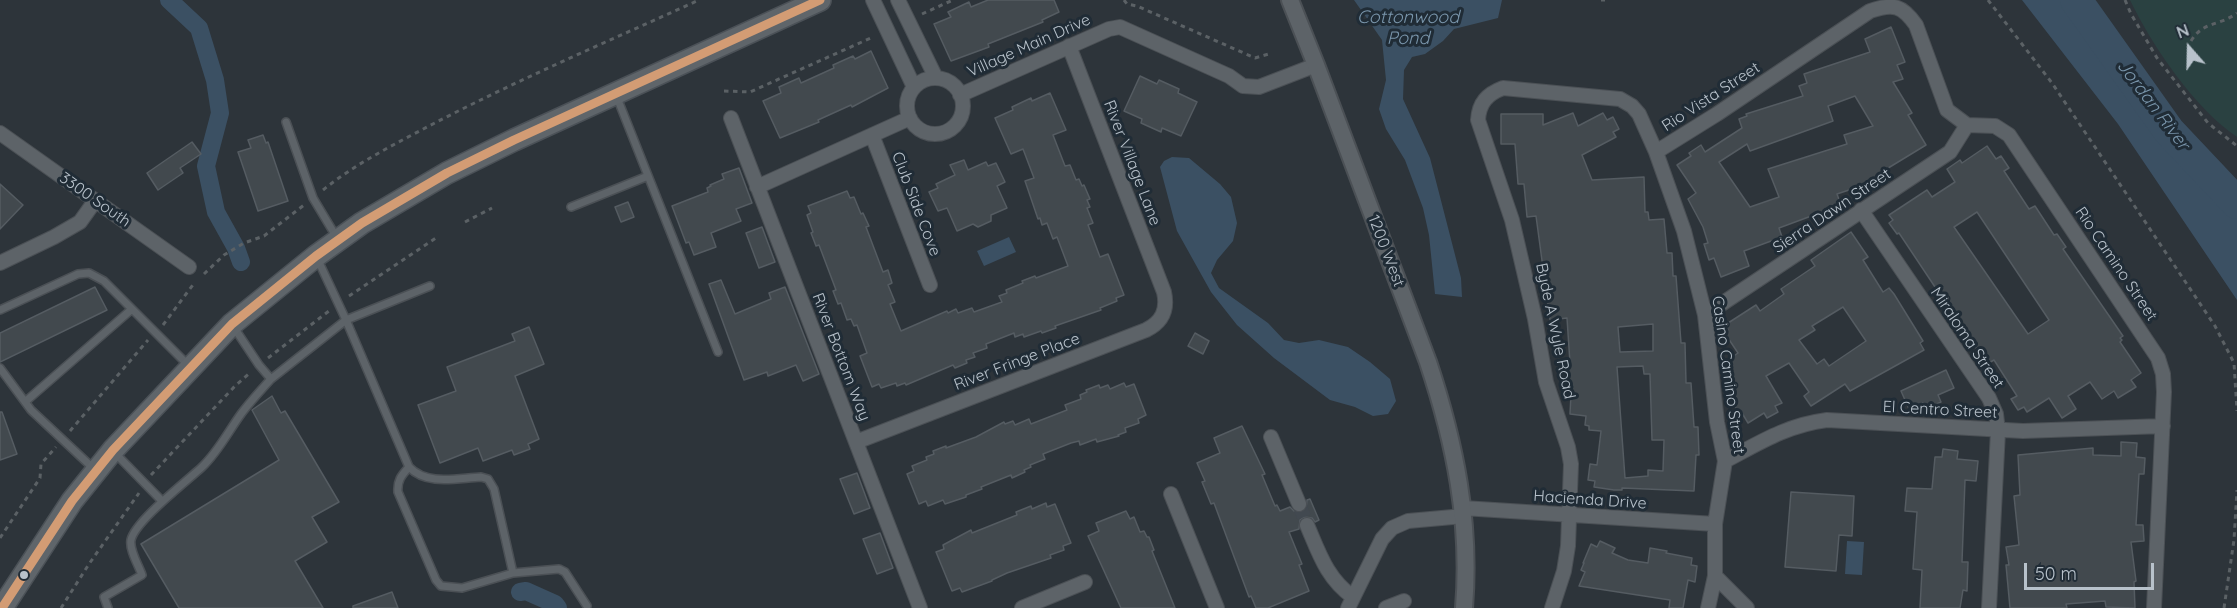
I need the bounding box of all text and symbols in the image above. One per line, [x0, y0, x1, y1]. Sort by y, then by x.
water label: Cottonwood Pond [1357, 7, 1459, 50]
street label: Village Main Drive [964, 10, 1094, 82]
north arrow [2159, 18, 2219, 78]
text: N [2174, 20, 2192, 42]
water label: Jordan River [2112, 56, 2194, 154]
street label: Rio Vista Street [1658, 58, 1764, 136]
street label: River Village Lane [1099, 98, 1165, 228]
street label: Club Side Cove [887, 149, 945, 259]
street label: Sierra Dawn Street [1769, 164, 1895, 258]
street label: 3300 South [56, 168, 134, 232]
street label: Rio Camino Street [2071, 203, 2161, 325]
street label: 1200 West [1364, 212, 1408, 290]
street label: Byde A Wyle Road [1531, 261, 1579, 401]
street label: Miraloma Street [1926, 284, 2008, 392]
street label: River Bottom Way [808, 290, 874, 424]
street label: Casino Camino Street [1707, 295, 1749, 455]
street label: River Fringe Place [951, 329, 1083, 395]
street label: El Centro Street [1882, 397, 1998, 423]
street label: Hacienda Drive [1533, 486, 1647, 514]
scale bar [2027, 551, 2158, 589]
text: 50 m [2035, 562, 2077, 585]
unlabelled marker [18, 569, 30, 581]

